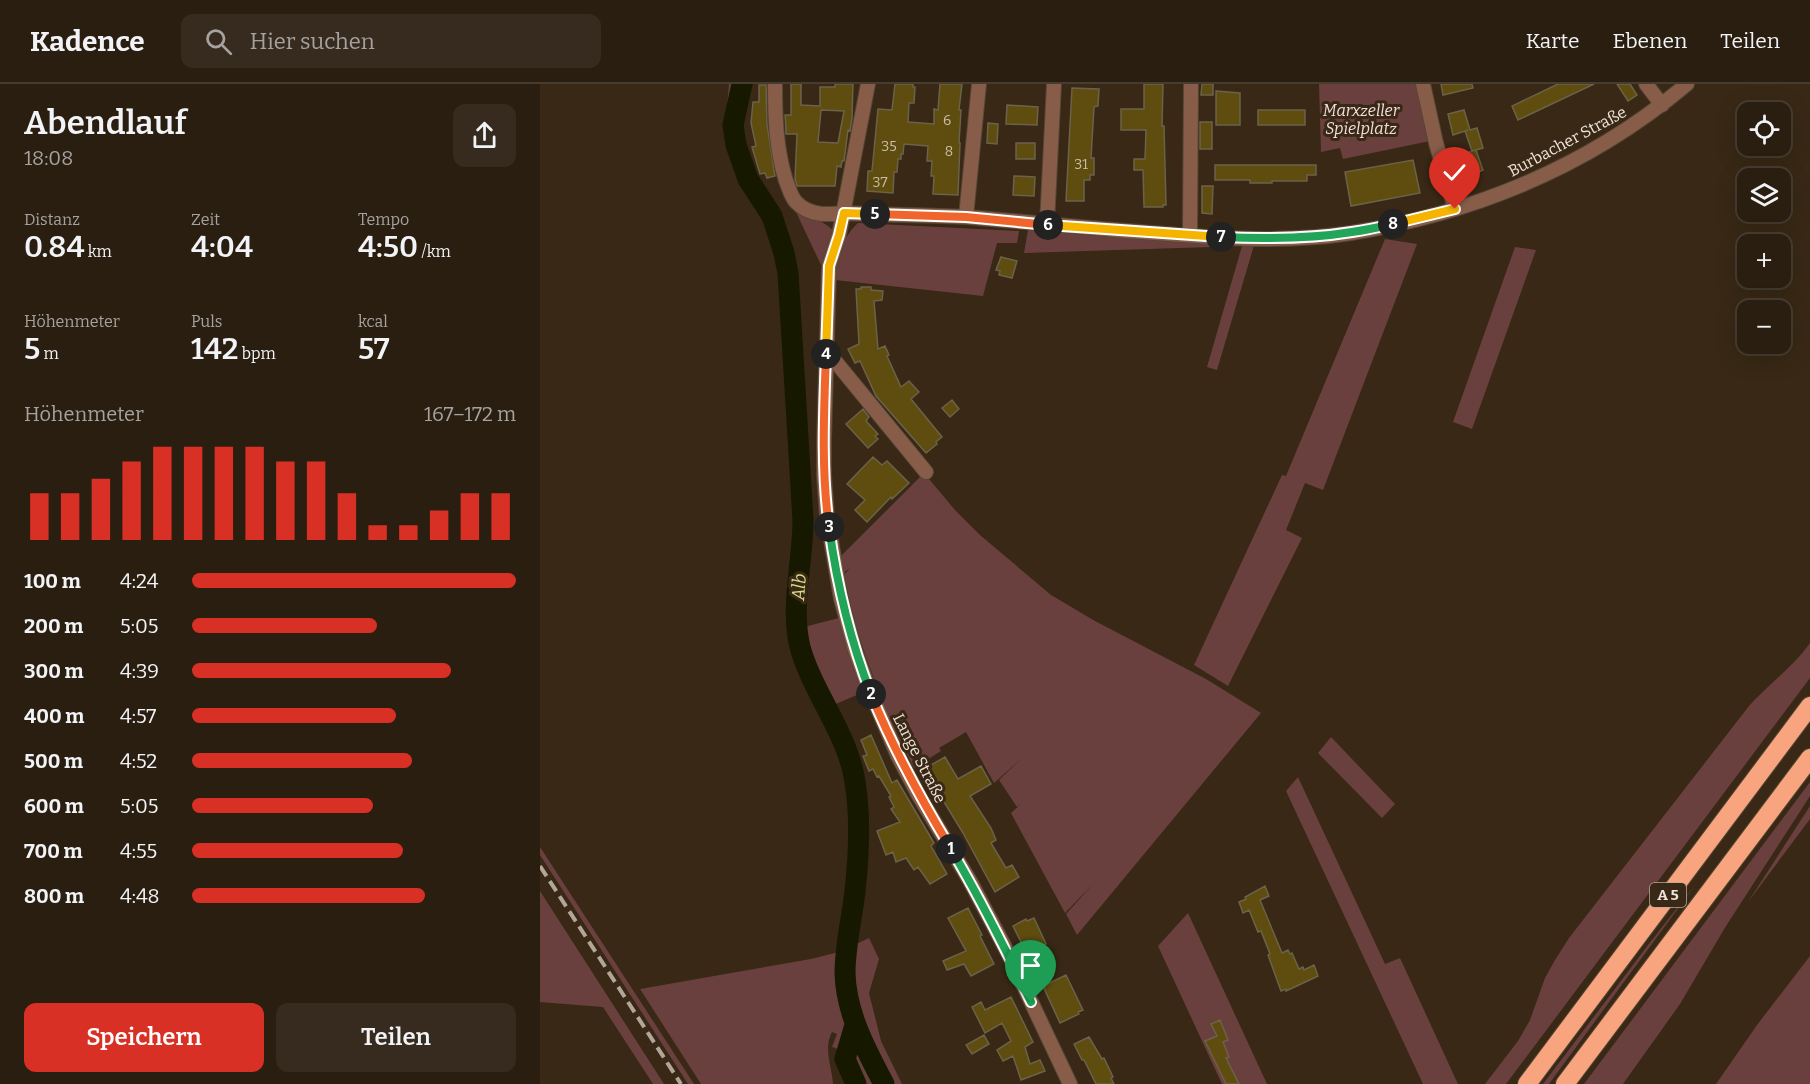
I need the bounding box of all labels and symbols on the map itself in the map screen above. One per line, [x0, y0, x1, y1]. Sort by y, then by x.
park label: Marxzeller Spielplatz [1323, 101, 1401, 138]
street label: Burbacher Straße [1505, 102, 1630, 181]
house number: 6 [943, 112, 951, 129]
house number: 35 [881, 138, 897, 155]
house number: 8 [945, 143, 953, 160]
pin [1429, 147, 1480, 209]
house number: 31 [1074, 156, 1088, 173]
house number: 37 [872, 174, 888, 191]
pin: 5 [860, 199, 890, 229]
pin: 8 [1378, 209, 1408, 239]
pin: 6 [1033, 210, 1063, 240]
pin: 7 [1206, 222, 1236, 252]
pin: 4 [811, 339, 841, 369]
pin: 3 [814, 512, 844, 542]
water label: Alb [787, 573, 811, 602]
pin: 2 [856, 679, 886, 709]
street label: Lange Straße [889, 710, 950, 806]
pin: 1 [936, 834, 966, 864]
road number: A 5 [1650, 883, 1686, 907]
pin [1005, 940, 1056, 1002]

